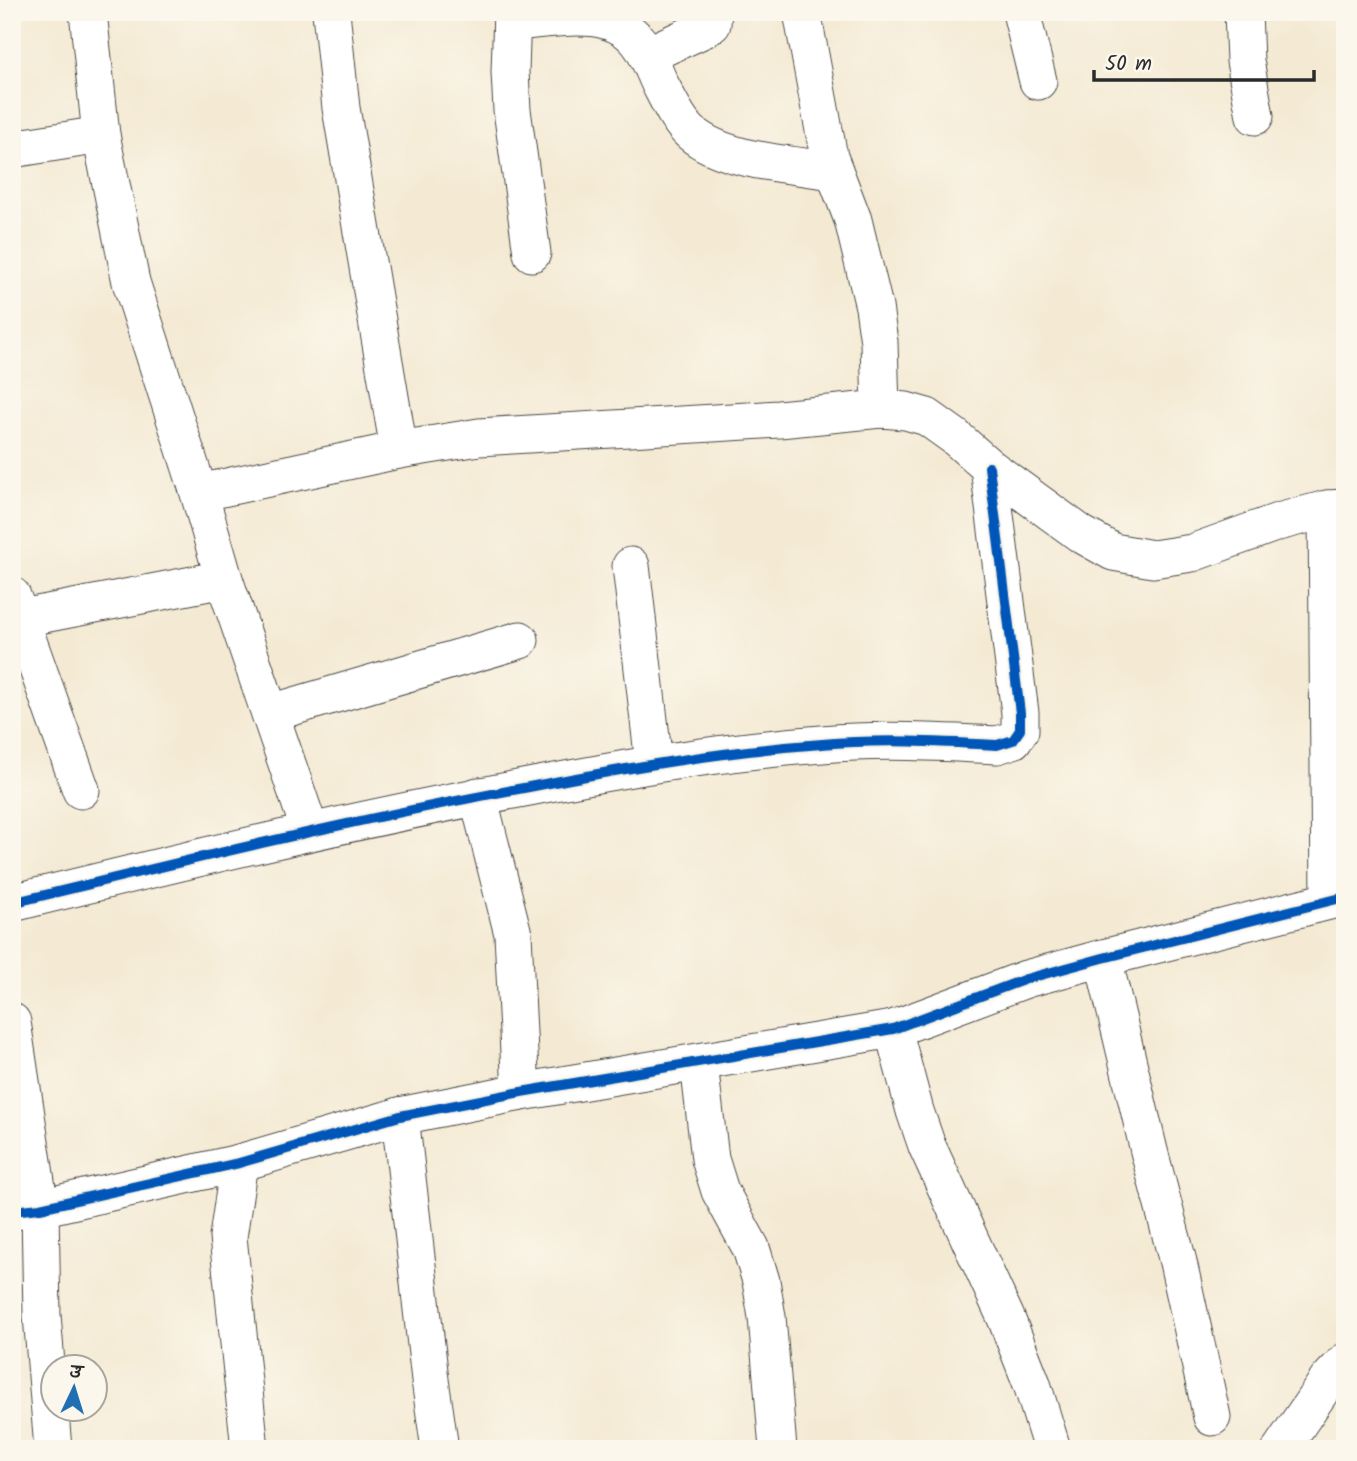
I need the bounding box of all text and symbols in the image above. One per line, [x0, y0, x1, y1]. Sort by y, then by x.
scale bar [1094, 38, 1315, 82]
text: 50 m [1105, 48, 1152, 81]
north arrow [38, 1352, 108, 1422]
text: उ [68, 1358, 86, 1389]

